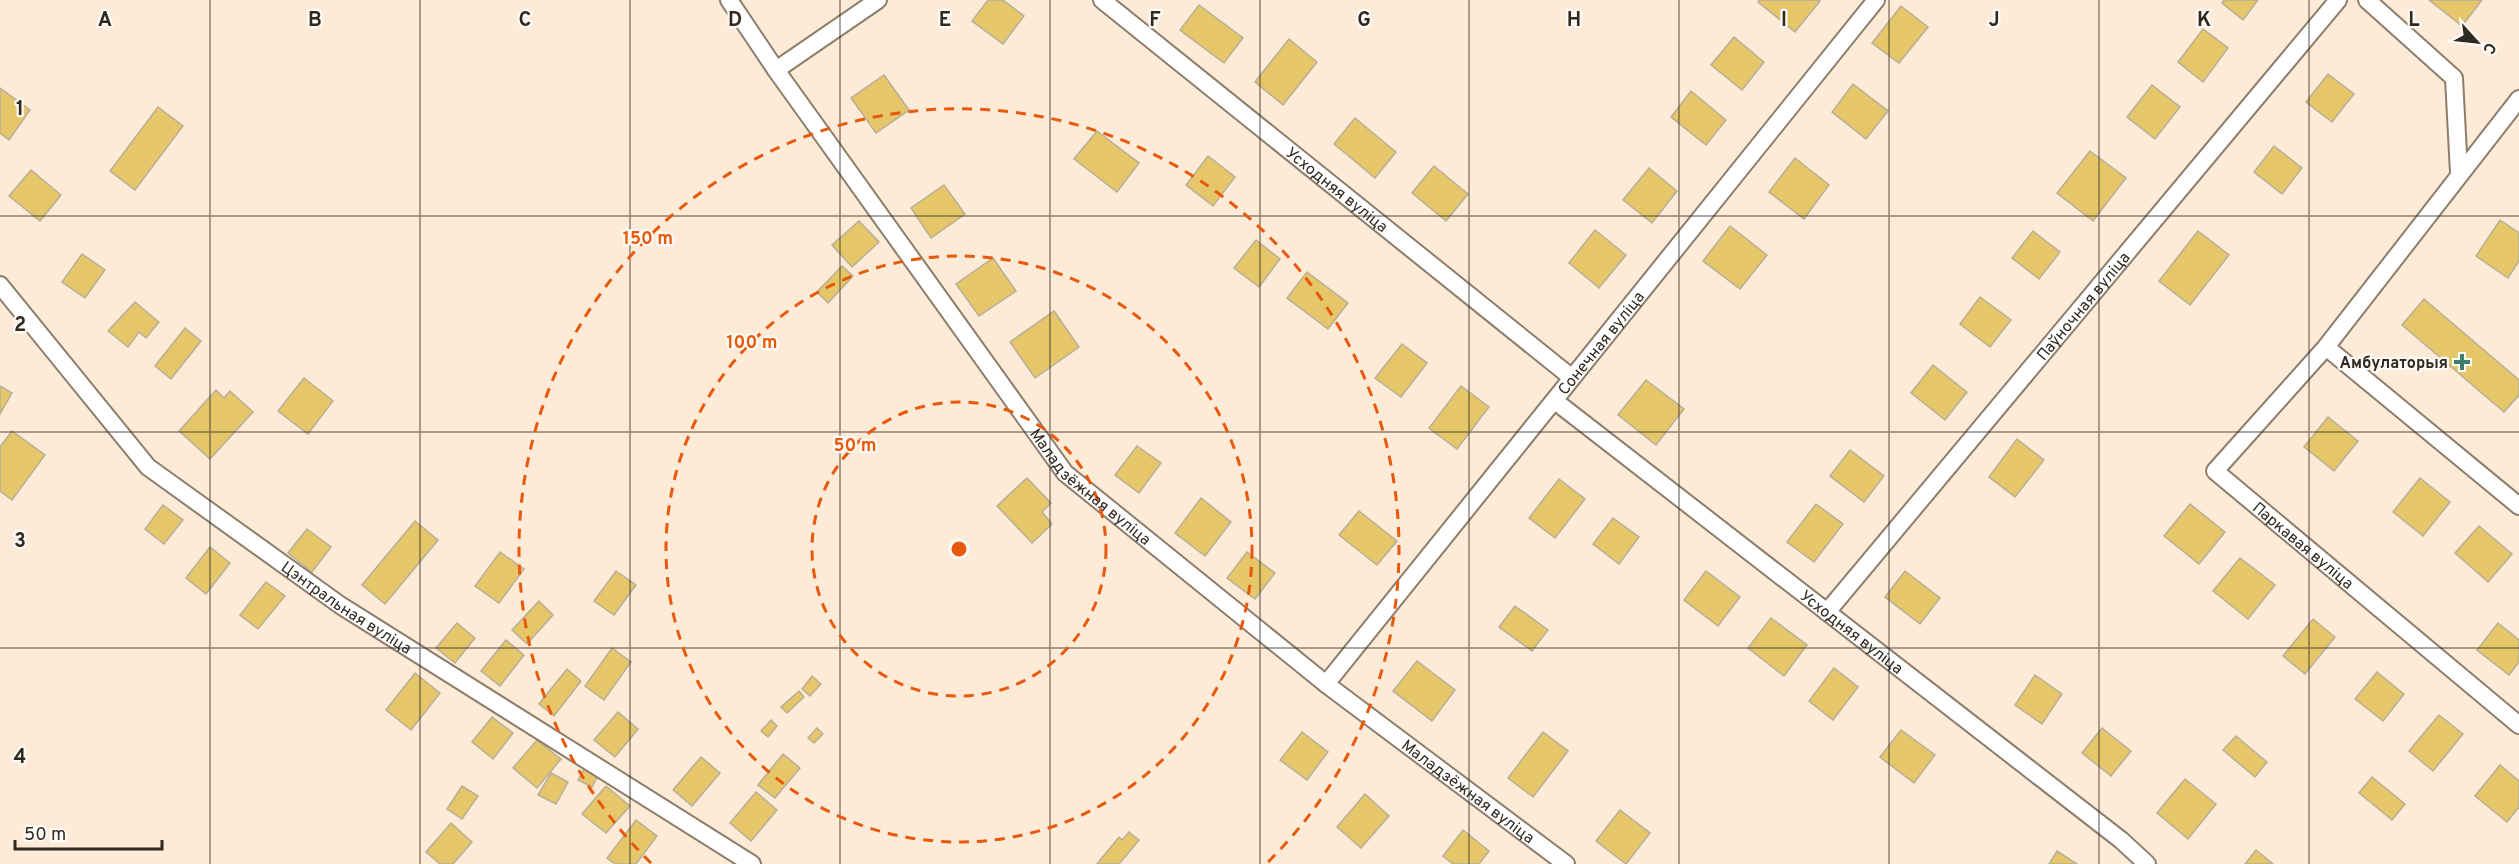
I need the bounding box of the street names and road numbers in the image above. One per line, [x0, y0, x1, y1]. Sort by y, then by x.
street label: Усходняя вуліца [1281, 144, 1391, 238]
street label: Паўночная вуліца [2033, 249, 2135, 365]
street label: Сонечная вуліца [1554, 288, 1650, 400]
street label: Маладзёжная вуліца [1024, 425, 1154, 550]
street label: Паркавая вуліца [2248, 499, 2357, 594]
street label: Цэнтральная вуліца [277, 558, 415, 660]
street label: Усходняя вуліца [1795, 587, 1907, 679]
street label: Маладзёжная вуліца [1397, 736, 1538, 849]

